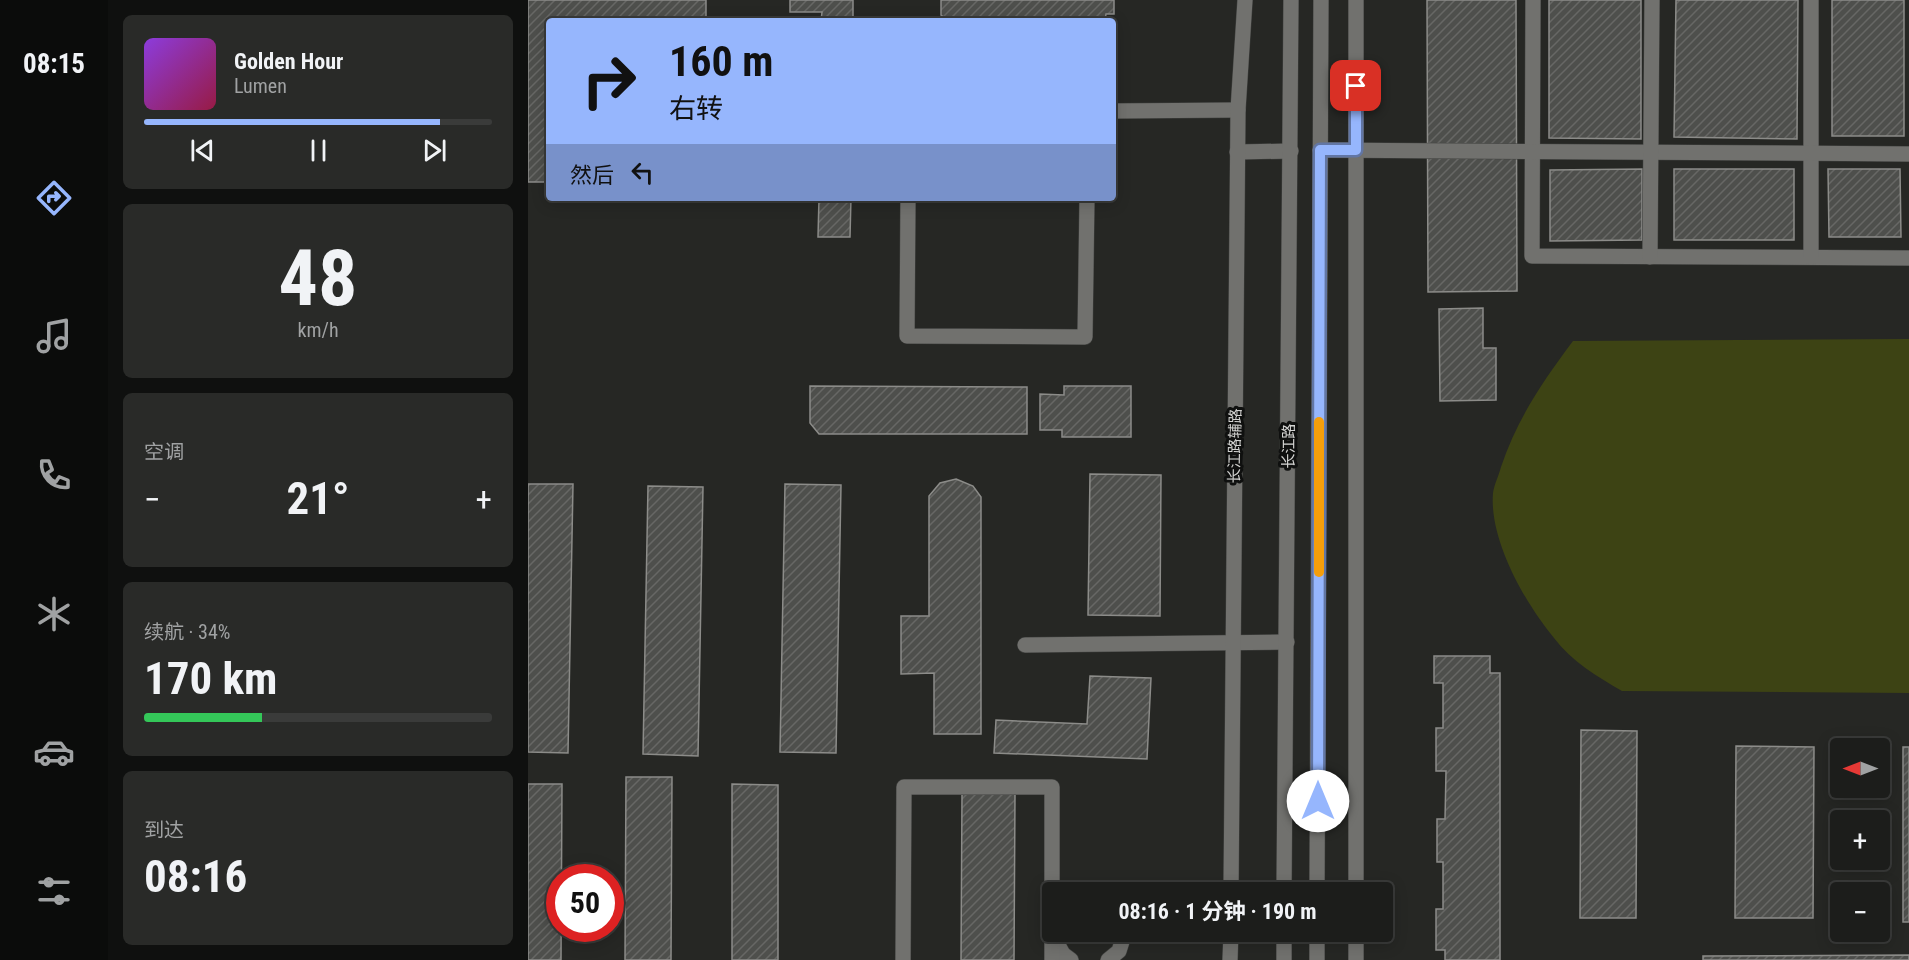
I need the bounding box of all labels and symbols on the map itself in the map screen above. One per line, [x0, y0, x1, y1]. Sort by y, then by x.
pin [1330, 60, 1381, 111]
street label: 长江路辅路 [1225, 408, 1245, 484]
street label: 长江路 [1280, 423, 1298, 469]
north arrow [1830, 738, 1890, 798]
position arrow [1286, 769, 1350, 833]
speed limit sign: 50 [546, 864, 624, 942]

